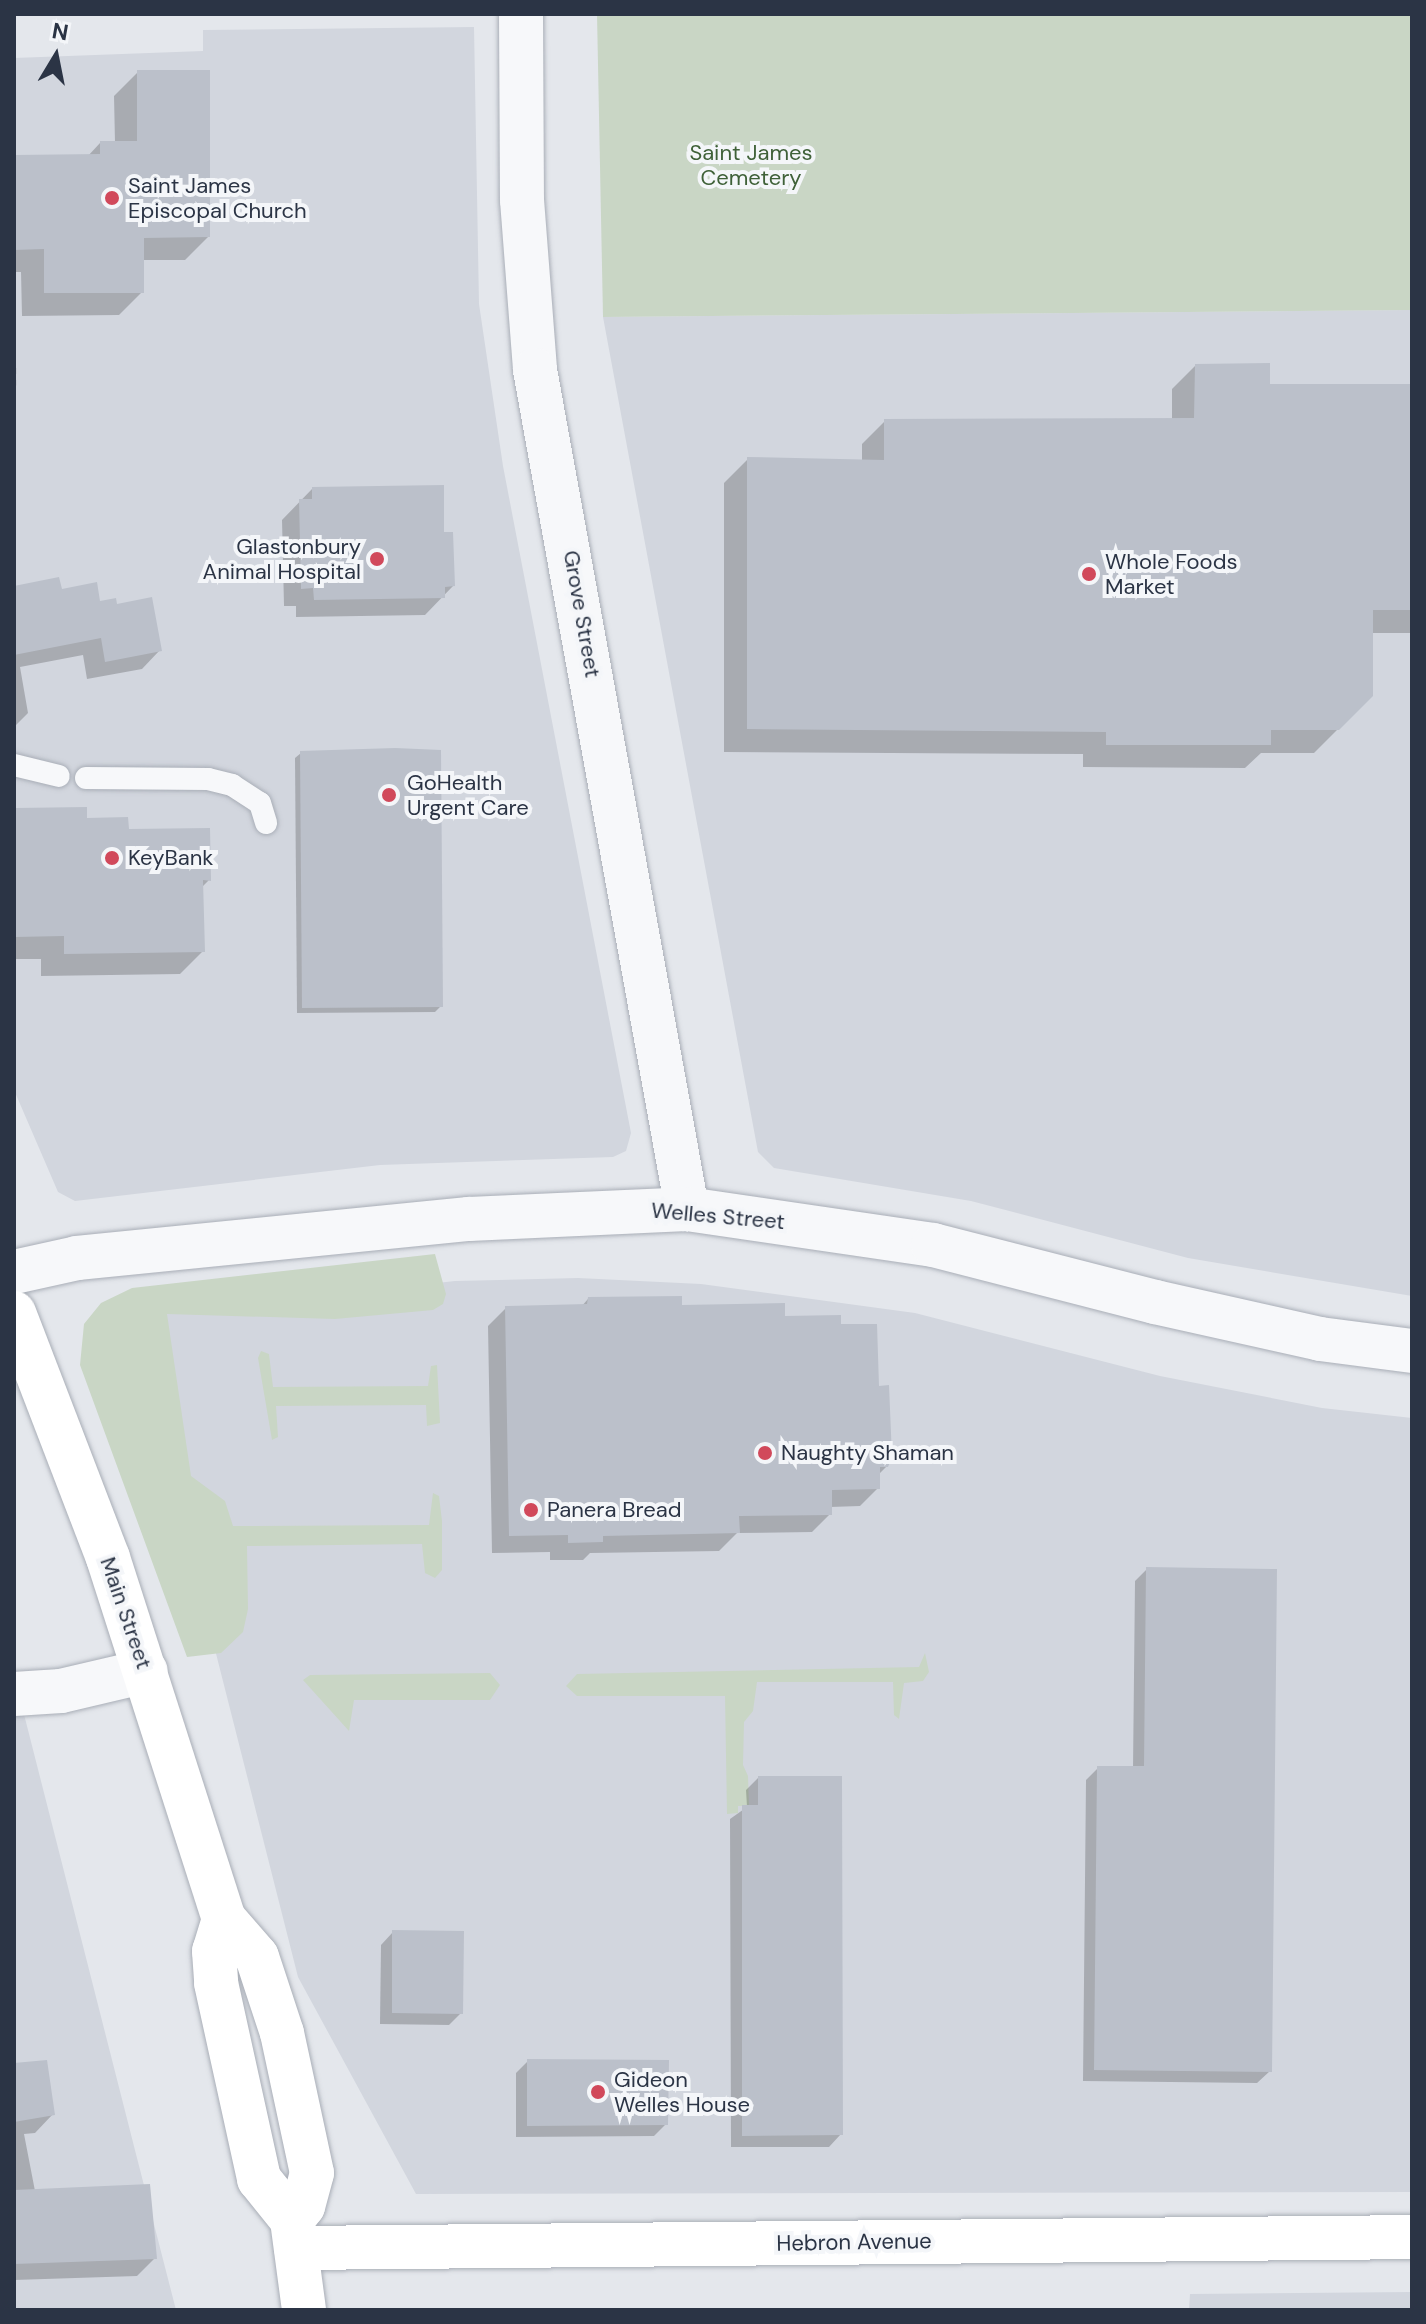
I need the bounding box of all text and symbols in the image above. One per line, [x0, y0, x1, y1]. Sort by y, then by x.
north arrow [16, 16, 96, 96]
text: N [50, 16, 71, 48]
park label: Saint James Cemetery [689, 139, 813, 190]
place label: Saint James Episcopal Church [128, 172, 307, 224]
marker: Saint James Episcopal Church [103, 189, 121, 207]
place label: Glastonbury Animal Hospital [203, 533, 361, 584]
street label: Grove Street [558, 548, 606, 680]
place label: Whole Foods Market [1105, 548, 1237, 600]
marker: Glastonbury Animal Hospital [368, 550, 386, 568]
marker: Whole Foods Market [1080, 565, 1098, 583]
place label: GoHealth Urgent Care [407, 769, 529, 820]
marker: GoHealth Urgent Care [378, 784, 400, 806]
place label: KeyBank [128, 845, 213, 871]
marker: KeyBank [103, 849, 121, 867]
street label: Welles Street [650, 1197, 786, 1235]
place label: Naughty Shaman [781, 1440, 954, 1466]
marker: Naughty Shaman [756, 1444, 774, 1462]
place label: Panera Bread [547, 1497, 682, 1523]
marker: Panera Bread [522, 1501, 540, 1519]
street label: Main Street [95, 1554, 157, 1672]
place label: Gideon Welles House [614, 2066, 750, 2118]
marker: Gideon Welles House [589, 2083, 607, 2101]
street label: Hebron Avenue [776, 2227, 932, 2257]

